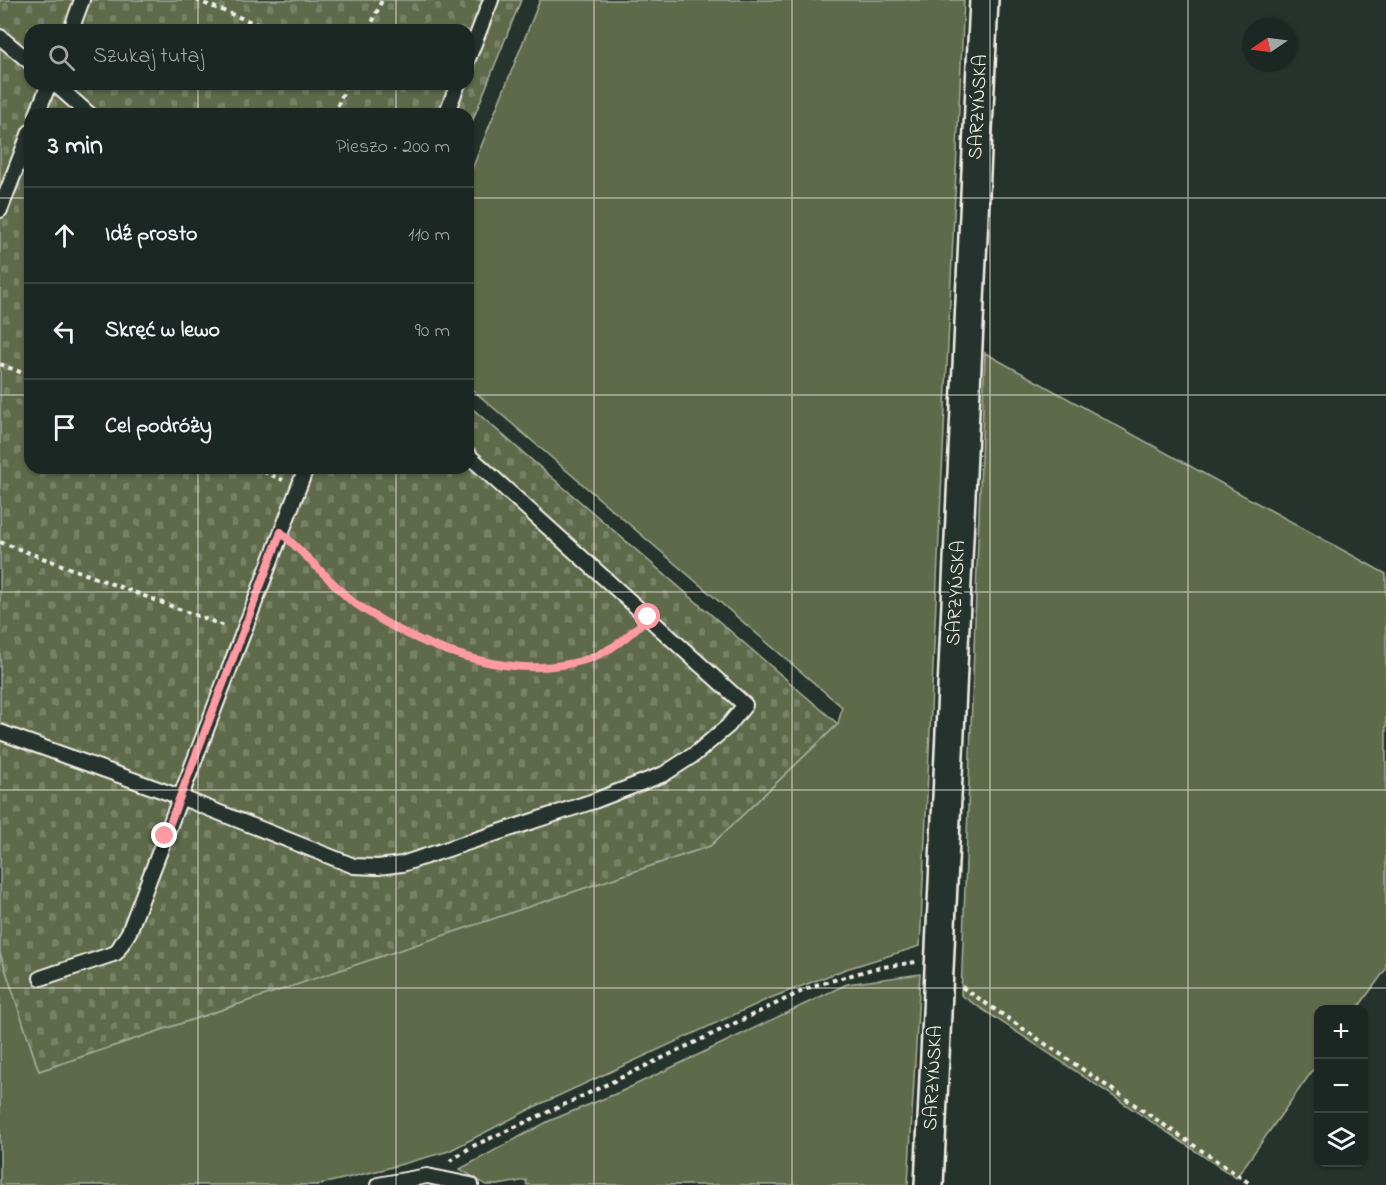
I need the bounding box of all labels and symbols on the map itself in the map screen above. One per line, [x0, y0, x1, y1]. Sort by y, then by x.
north arrow [1242, 18, 1296, 72]
street label: SARZYŃSKA [962, 54, 996, 160]
street label: SARZYŃSKA [940, 540, 974, 646]
route start [634, 603, 660, 629]
route end [151, 822, 177, 848]
street label: SARZYŃSKA [917, 1025, 951, 1131]

